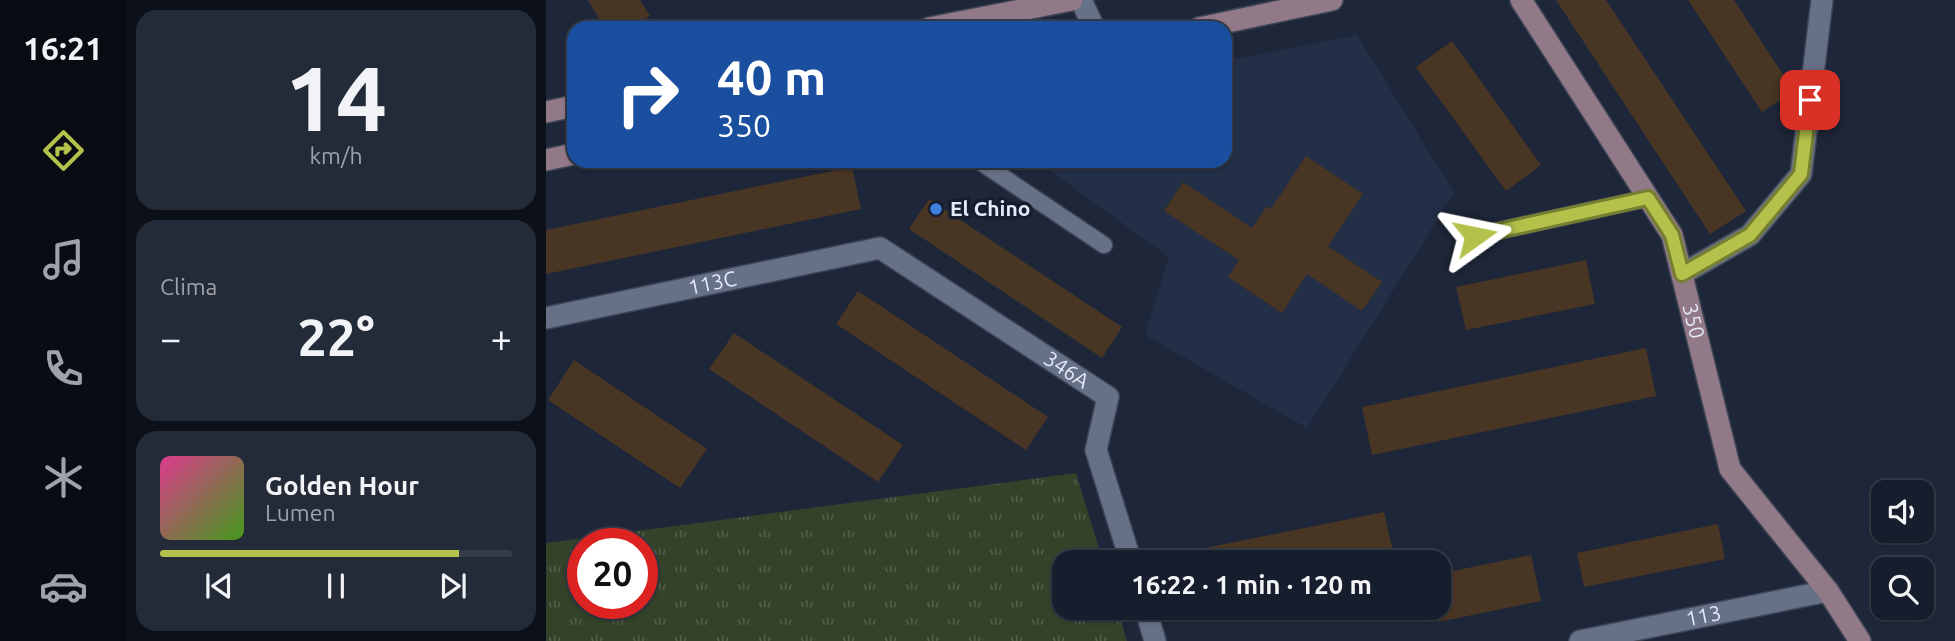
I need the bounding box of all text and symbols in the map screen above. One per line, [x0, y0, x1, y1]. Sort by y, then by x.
text: 16:21 [23, 30, 103, 66]
text: 14 [285, 46, 387, 148]
icon: right [602, 49, 693, 140]
text: 40 m [717, 49, 826, 104]
pin [1780, 70, 1840, 130]
icon: arrive [1791, 81, 1829, 119]
text: 350 [717, 107, 771, 143]
icon: directions [39, 126, 88, 175]
text: km/h [309, 143, 363, 168]
place label: El Chino [950, 196, 1030, 220]
position arrow [1438, 199, 1512, 273]
marker: El Chino [928, 201, 944, 217]
icon: music [39, 235, 88, 284]
street label: 113C [686, 265, 738, 299]
text: Clima [160, 274, 217, 299]
street label: 350 [1678, 301, 1710, 341]
text: 22° [297, 308, 375, 366]
text: − [160, 317, 181, 359]
text: + [491, 317, 512, 359]
icon: phone [39, 344, 88, 393]
street label: 346A [1040, 346, 1094, 393]
icon: climate [39, 453, 88, 502]
text: Golden Hour [265, 471, 419, 500]
map controls [1871, 480, 1934, 620]
button: sound [1871, 480, 1934, 543]
text: Lumen [265, 500, 336, 525]
speed limit sign: 20 [567, 528, 658, 619]
button: search [1871, 557, 1934, 620]
icon: car [39, 562, 88, 611]
icon: previous [200, 567, 238, 605]
icon: pause [317, 567, 355, 605]
icon: next [434, 567, 472, 605]
text: 16:22 · 1 min · 120 m [1131, 570, 1372, 599]
street label: 113 [1684, 600, 1723, 630]

